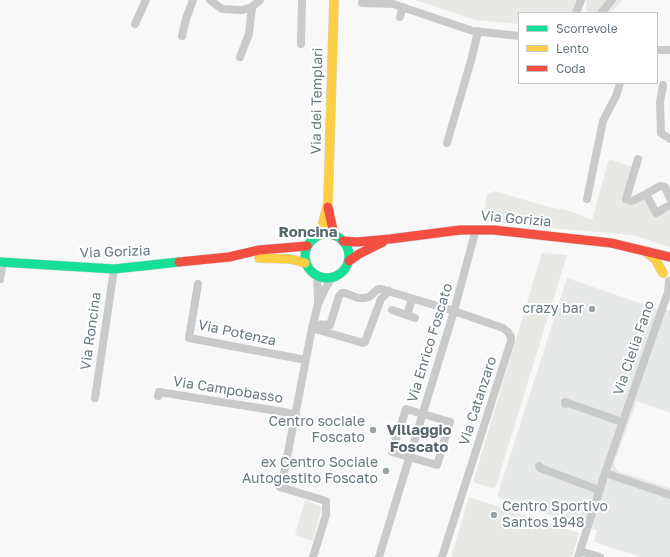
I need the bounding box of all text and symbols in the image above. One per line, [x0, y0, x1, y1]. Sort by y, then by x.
legend [518, 12, 658, 84]
text: Scorrevole [556, 21, 618, 36]
text: Lento [556, 41, 589, 56]
street label: Via dei Templari [308, 48, 326, 154]
text: Coda [556, 61, 586, 76]
street label: Via Gorizia [480, 208, 552, 230]
district label: Roncina [279, 223, 337, 241]
street label: Via Gorizia [79, 242, 151, 262]
street label: Via Enrico Foscato [404, 281, 456, 405]
street label: Via Roncina [77, 291, 105, 371]
street label: Via Clelia Fano [610, 298, 658, 398]
place label: crazy bar [523, 301, 584, 317]
marker: crazy bar [587, 304, 597, 314]
street label: Via Potenza [196, 317, 278, 349]
street label: Via Catanzaro [456, 354, 500, 448]
street label: Via Campobasso [172, 373, 284, 407]
place label: Centro sociale Foscato [268, 414, 365, 446]
district label: Villaggio Foscato [386, 421, 452, 456]
marker: Centro sociale Foscato [368, 425, 378, 435]
place label: ex Centro Sociale Autogestito Foscato [242, 455, 378, 488]
marker: ex Centro Sociale Autogestito Foscato [381, 466, 391, 476]
place label: Centro Sportivo Santos 1948 [502, 499, 608, 532]
marker: Centro Sportivo Santos 1948 [489, 510, 499, 520]

